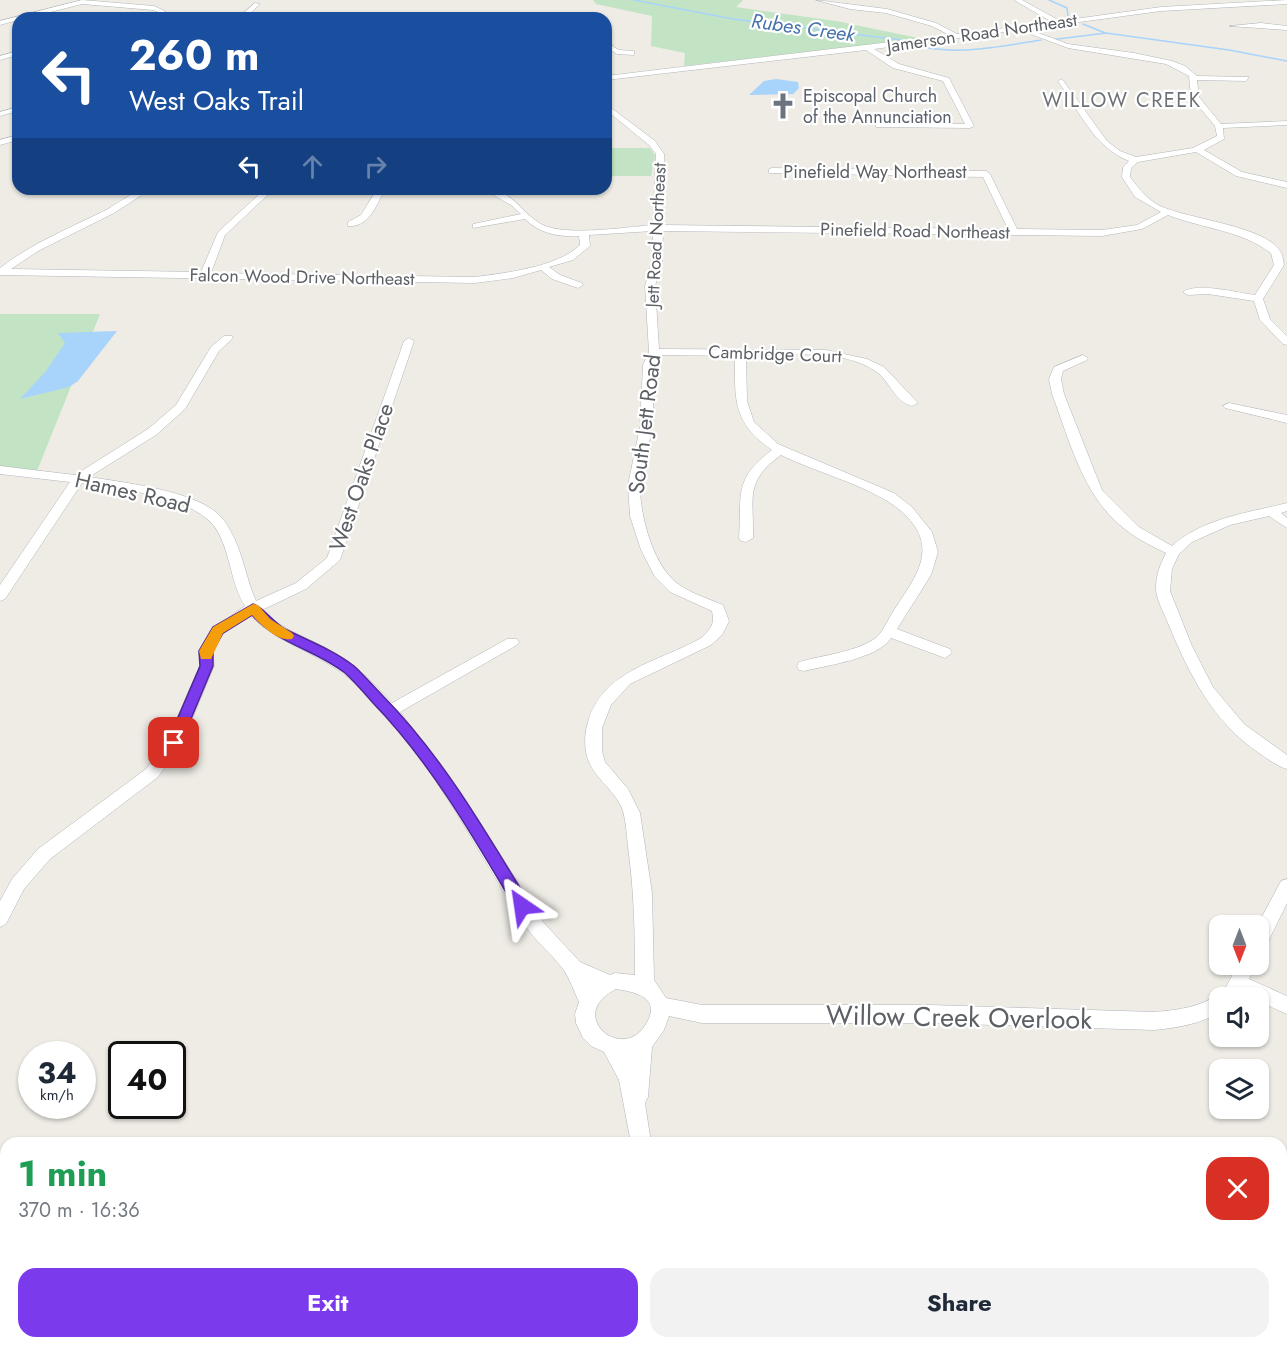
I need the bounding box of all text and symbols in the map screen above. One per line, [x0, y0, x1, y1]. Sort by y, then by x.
water label: Rubes Creek [749, 6, 858, 50]
street label: Jamerson Road Northeast [883, 7, 1079, 60]
text: 260 m [129, 25, 260, 86]
icon: left [30, 36, 108, 114]
text: West Oaks Trail [129, 81, 304, 120]
place label: Episcopal Church of the Annunciation [803, 83, 952, 130]
district label: WILLOW CREEK [1042, 86, 1202, 115]
church icon: Episcopal Church of the Annunciation [768, 91, 798, 121]
icon: left [233, 150, 266, 183]
icon: ahead [296, 150, 329, 183]
icon: right [359, 150, 392, 183]
street label: Pinefield Way Northeast [783, 159, 967, 185]
street label: Jett Road Northeast [639, 161, 673, 310]
street label: Pinefield Road Northeast [820, 216, 1011, 246]
street label: Falcon Wood Drive Northeast [189, 262, 415, 292]
street label: Cambridge Court [708, 339, 843, 369]
street label: South Jett Road [620, 352, 668, 496]
street label: West Oaks Place [321, 399, 401, 555]
street label: Hames Road [72, 463, 194, 521]
pin [148, 717, 199, 768]
icon: arrive [157, 726, 190, 759]
position arrow [490, 874, 554, 938]
north arrow [1209, 915, 1269, 975]
map controls [1209, 915, 1269, 1119]
button: sound [1209, 987, 1269, 1047]
street label: Willow Creek Overlook [826, 995, 1092, 1039]
speed limit sign: 40 [108, 1041, 186, 1119]
text: 34 [37, 1051, 77, 1094]
button: layers [1209, 1059, 1269, 1119]
text: km/h [40, 1084, 74, 1106]
text: 1 min [18, 1147, 107, 1199]
button: close [1206, 1157, 1269, 1220]
text: 370 m · 16:36 [18, 1196, 140, 1225]
button: Exit [18, 1268, 638, 1337]
button: Share [650, 1268, 1269, 1337]

